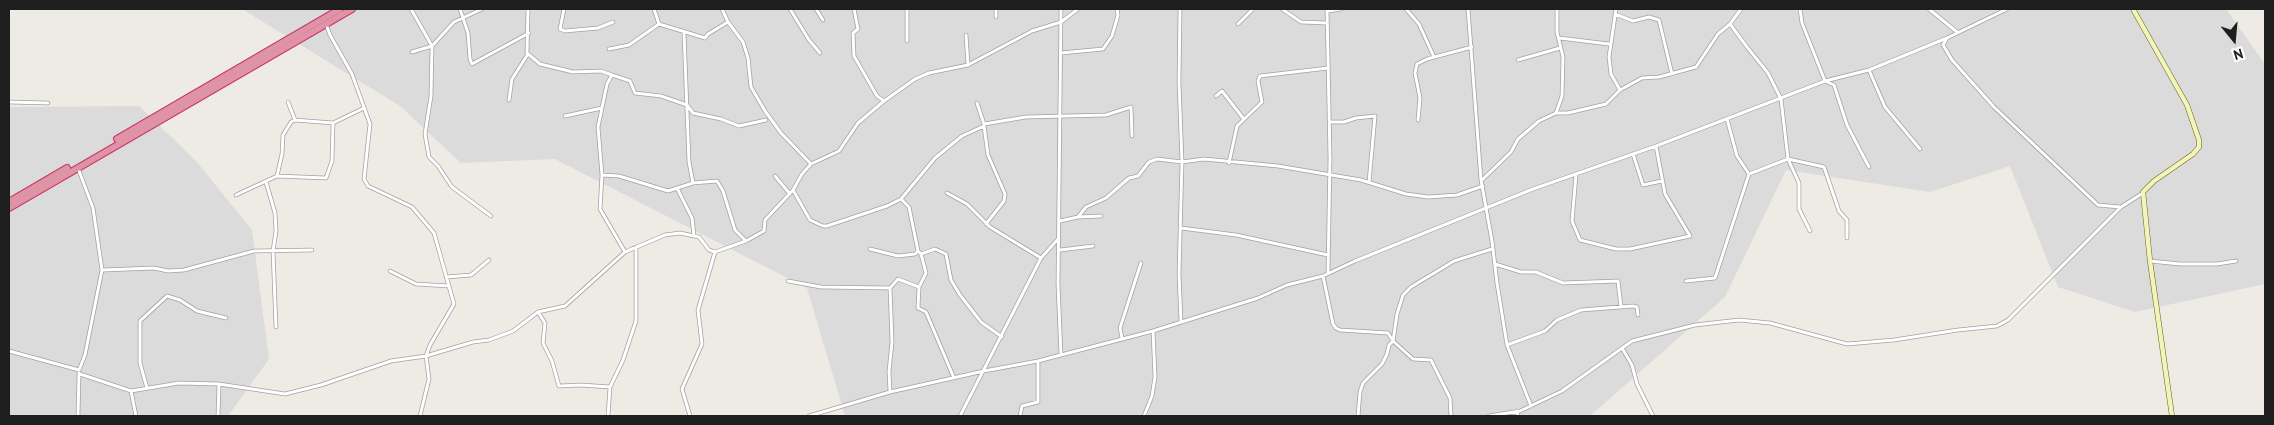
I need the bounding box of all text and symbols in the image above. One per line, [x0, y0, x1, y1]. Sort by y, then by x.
north arrow [2209, 15, 2259, 65]
text: N [2231, 44, 2245, 64]

